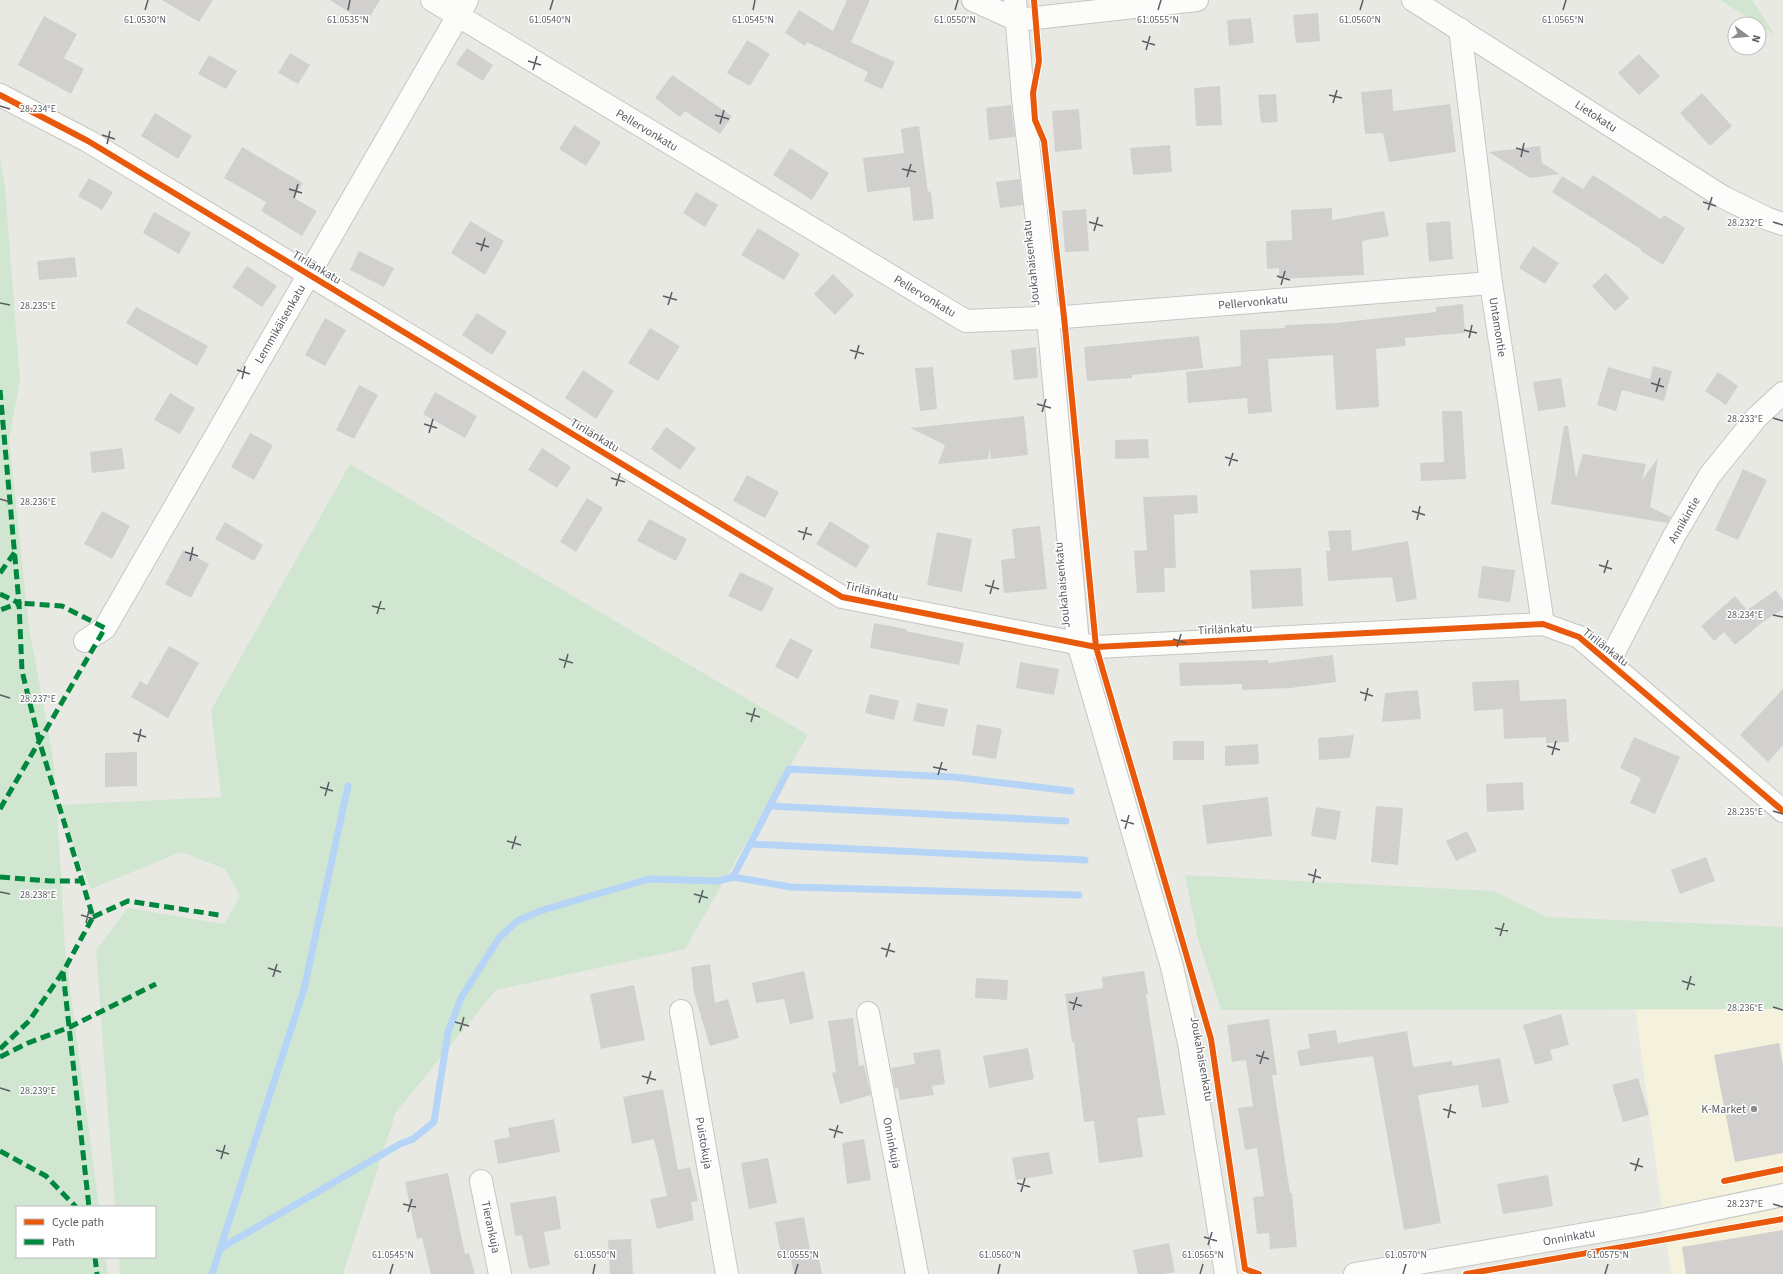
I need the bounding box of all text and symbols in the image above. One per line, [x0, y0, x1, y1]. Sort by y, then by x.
text: 61.0530°N [124, 13, 166, 27]
text: 61.0535°N [327, 13, 369, 27]
text: 61.0540°N [529, 13, 571, 27]
text: 61.0545°N [732, 13, 774, 27]
text: 61.0550°N [934, 13, 976, 27]
text: 61.0555°N [1137, 13, 1179, 27]
text: 61.0560°N [1339, 13, 1381, 27]
text: 61.0565°N [1542, 13, 1584, 27]
north arrow [1727, 16, 1767, 56]
text: N [1748, 33, 1764, 44]
street label: Lietokatu [1571, 96, 1620, 136]
text: 28.234°E [20, 102, 56, 116]
street label: Pellervonkatu [612, 105, 681, 156]
text: 28.232°E [1727, 216, 1763, 230]
street label: Joukahaisenkatu [1019, 219, 1044, 307]
street label: Tirilänkatu [289, 246, 344, 289]
street label: Pellervonkatu [890, 271, 959, 322]
street label: Lemmikäisenkatu [251, 281, 310, 367]
street label: Pellervonkatu [1217, 291, 1289, 314]
street label: Untamontie [1484, 296, 1511, 358]
text: 28.235°E [20, 299, 56, 313]
text: 28.233°E [1727, 412, 1763, 426]
street label: Tirilänkatu [567, 414, 622, 457]
street label: Annikintie [1664, 494, 1705, 547]
text: 28.236°E [20, 495, 56, 509]
street label: Joukahaisenkatu [1050, 541, 1075, 629]
street label: Tirilänkatu [843, 577, 900, 606]
text: 28.234°E [1727, 608, 1763, 622]
street label: Tirilänkatu [1197, 620, 1253, 639]
street label: Tirilänkatu [1579, 624, 1632, 671]
text: 28.237°E [20, 692, 56, 706]
text: 28.235°E [1727, 805, 1763, 819]
text: 28.238°E [20, 888, 56, 902]
text: 28.236°E [1727, 1001, 1763, 1015]
street label: Joukahaisenkatu [1186, 1015, 1217, 1103]
text: 28.239°E [20, 1084, 56, 1098]
place label: K-Market [1701, 1101, 1746, 1118]
marker: K-Market [1749, 1104, 1759, 1114]
street label: Puistokuja [691, 1116, 716, 1171]
street label: Onninkuja [878, 1116, 905, 1170]
text: 28.237°E [1727, 1197, 1763, 1211]
street label: Tierankuja [477, 1199, 504, 1255]
legend [16, 1206, 156, 1258]
text: Cycle path [52, 1214, 104, 1231]
street label: Onninkatu [1542, 1225, 1597, 1250]
text: Path [52, 1234, 75, 1251]
text: 61.0545°N [372, 1248, 414, 1262]
text: 61.0550°N [574, 1248, 616, 1262]
text: 61.0555°N [777, 1248, 819, 1262]
text: 61.0560°N [979, 1248, 1021, 1262]
text: 61.0565°N [1182, 1248, 1224, 1262]
text: 61.0570°N [1385, 1248, 1427, 1262]
text: 61.0575°N [1587, 1248, 1629, 1262]

